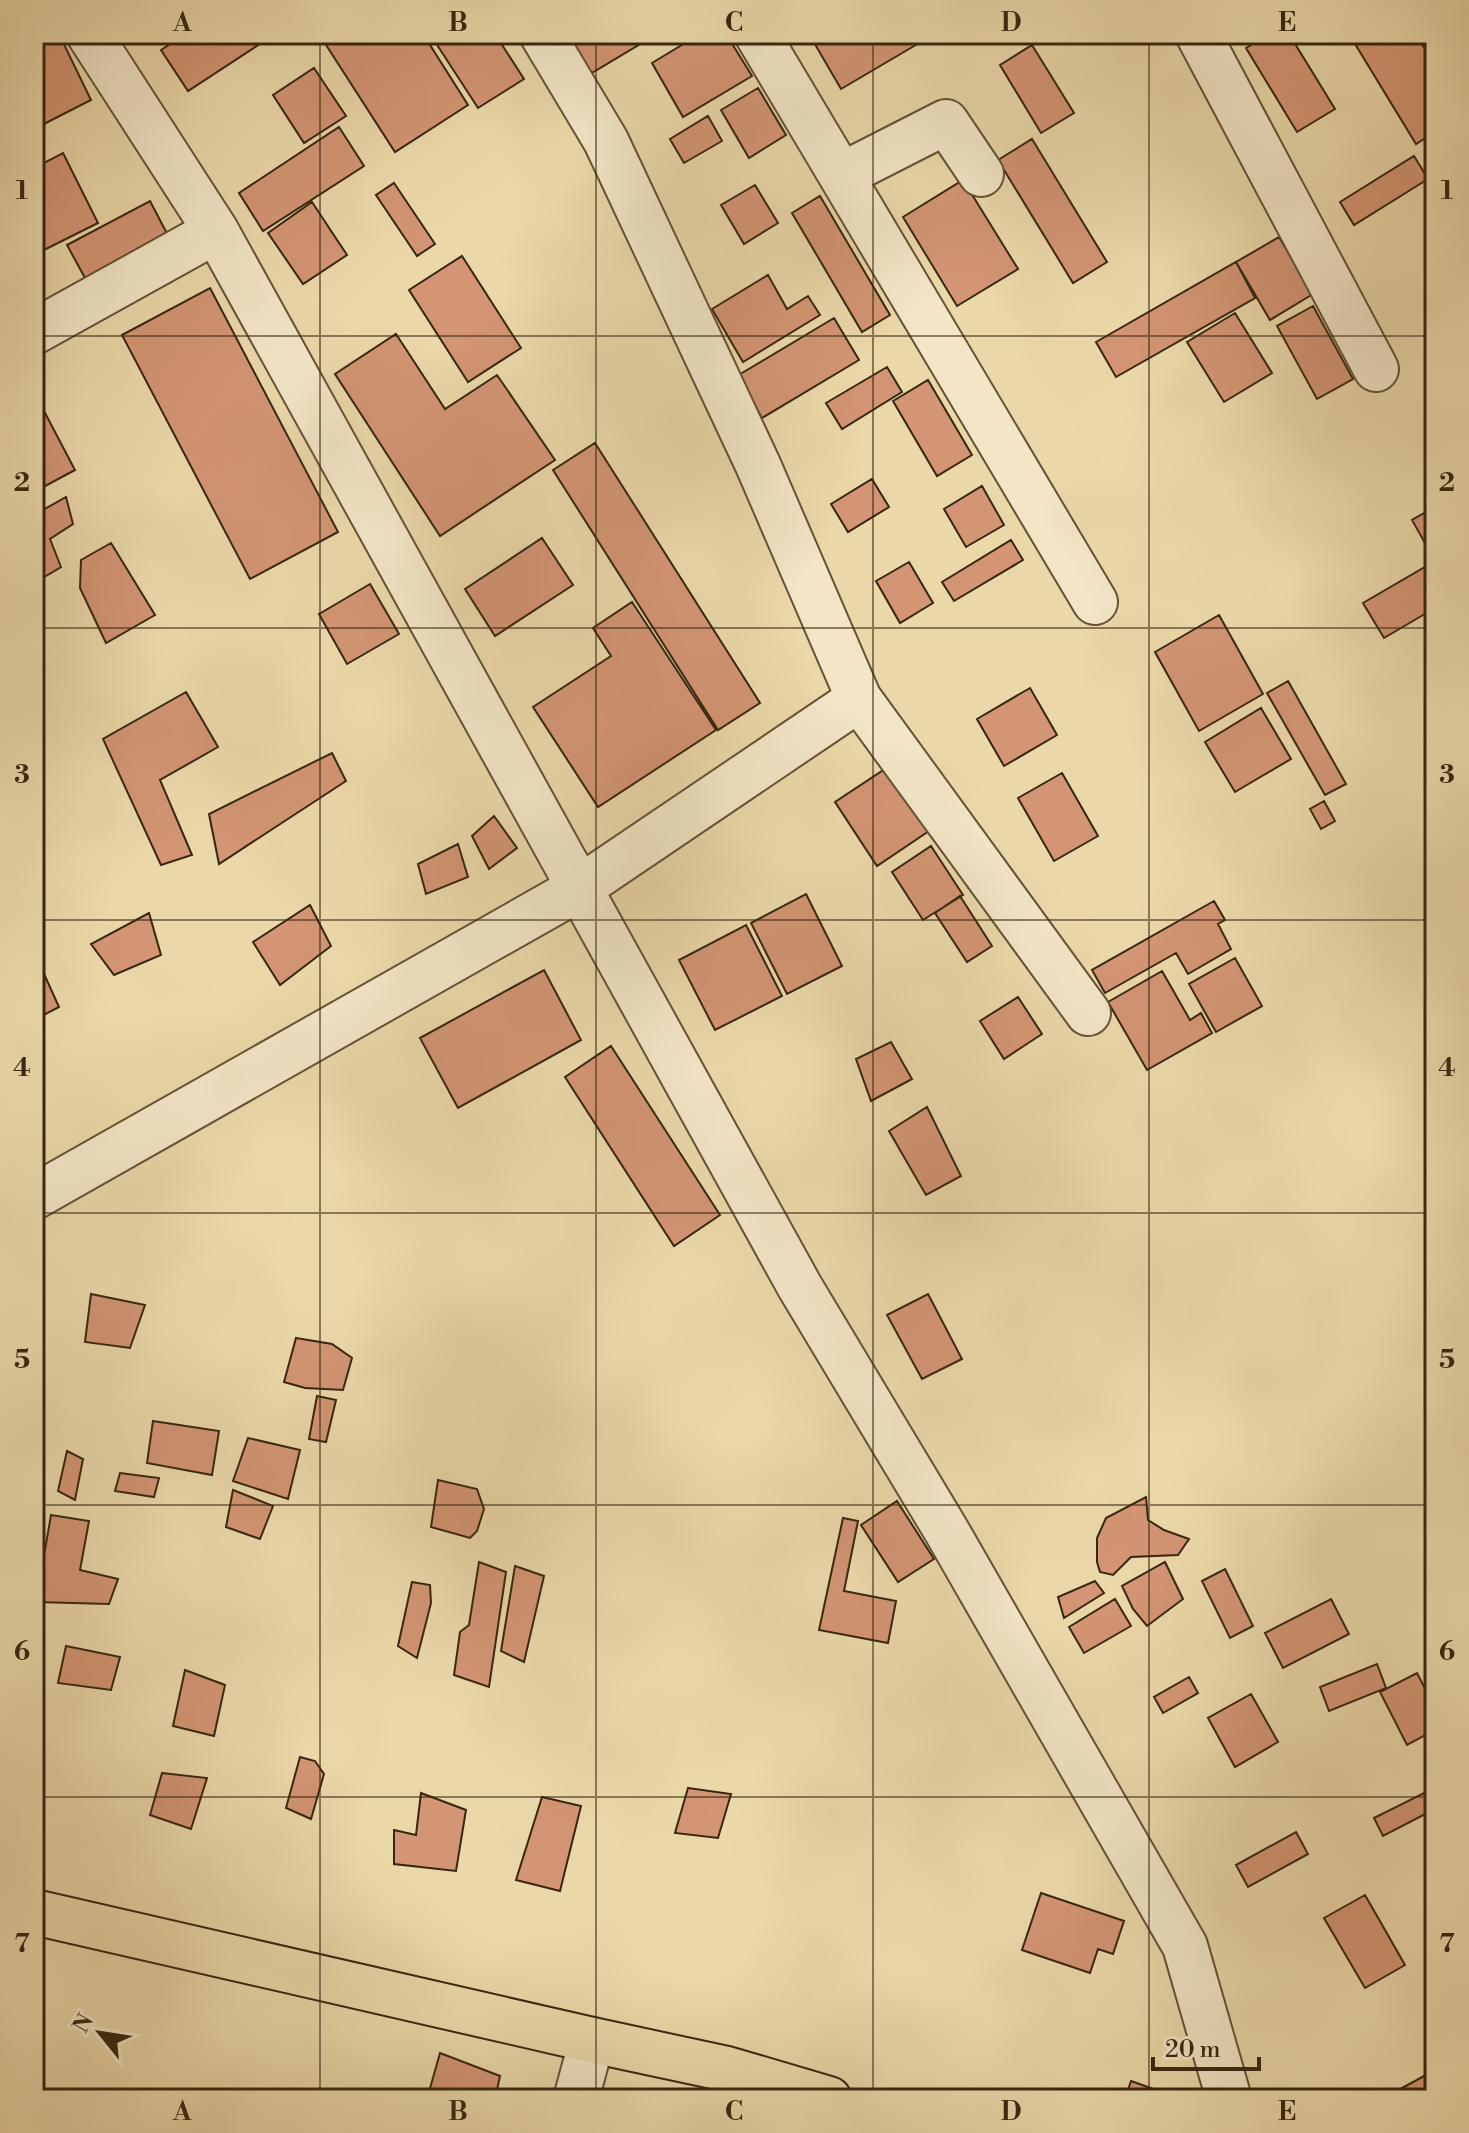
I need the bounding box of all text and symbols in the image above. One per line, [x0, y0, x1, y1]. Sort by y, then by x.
text: A [172, 7, 192, 39]
text: B [448, 7, 468, 39]
text: C [725, 7, 743, 39]
text: D [1001, 7, 1021, 39]
text: E [1278, 7, 1296, 39]
text: 1 [16, 175, 29, 207]
text: 1 [1441, 175, 1454, 207]
text: 2 [14, 467, 30, 499]
text: 2 [1439, 467, 1455, 499]
text: 3 [14, 759, 30, 791]
text: 3 [1439, 759, 1455, 791]
text: 4 [13, 1052, 31, 1084]
text: 4 [1438, 1052, 1456, 1084]
text: 5 [14, 1344, 30, 1376]
text: 5 [1439, 1344, 1455, 1376]
text: 6 [14, 1636, 30, 1668]
text: 6 [1439, 1636, 1455, 1668]
text: 7 [14, 1928, 30, 1960]
text: 7 [1439, 1928, 1455, 1960]
north arrow [60, 1993, 140, 2073]
text: N [68, 2009, 100, 2038]
scale bar [1153, 2021, 1259, 2071]
text: 20 m [1165, 2035, 1221, 2065]
text: A [172, 2096, 192, 2128]
text: B [448, 2096, 468, 2128]
text: C [725, 2096, 743, 2128]
text: D [1001, 2096, 1021, 2128]
text: E [1278, 2096, 1296, 2128]

